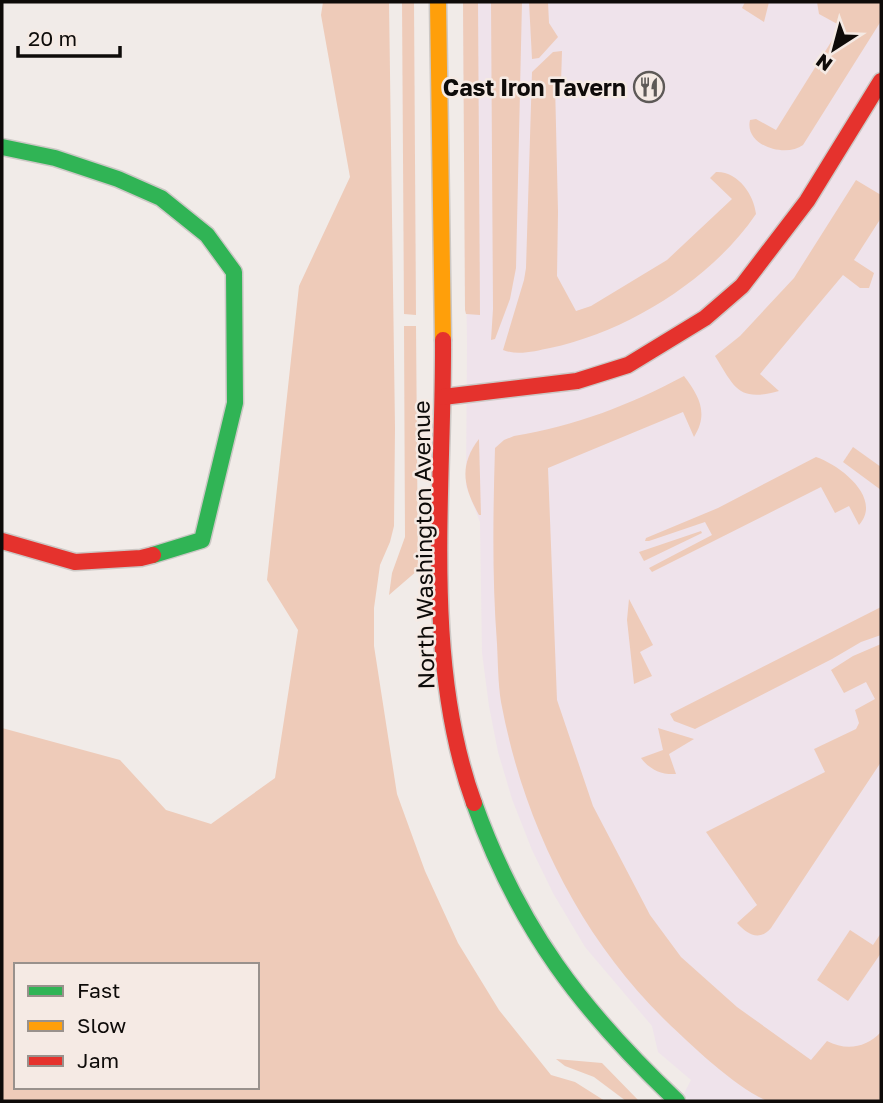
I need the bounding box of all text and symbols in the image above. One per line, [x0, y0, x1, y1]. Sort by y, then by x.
scale bar [18, 14, 119, 58]
north arrow [799, 14, 869, 84]
text: 20 m [28, 25, 77, 51]
text: N [811, 50, 836, 77]
restaurant icon: Cast Iron Tavern [632, 70, 666, 104]
place label: Cast Iron Tavern [443, 73, 626, 101]
street label: North Washington Avenue [406, 400, 440, 690]
legend [14, 963, 259, 1089]
text: Fast [77, 977, 120, 1003]
text: Slow [77, 1012, 126, 1038]
text: Jam [77, 1047, 119, 1073]

